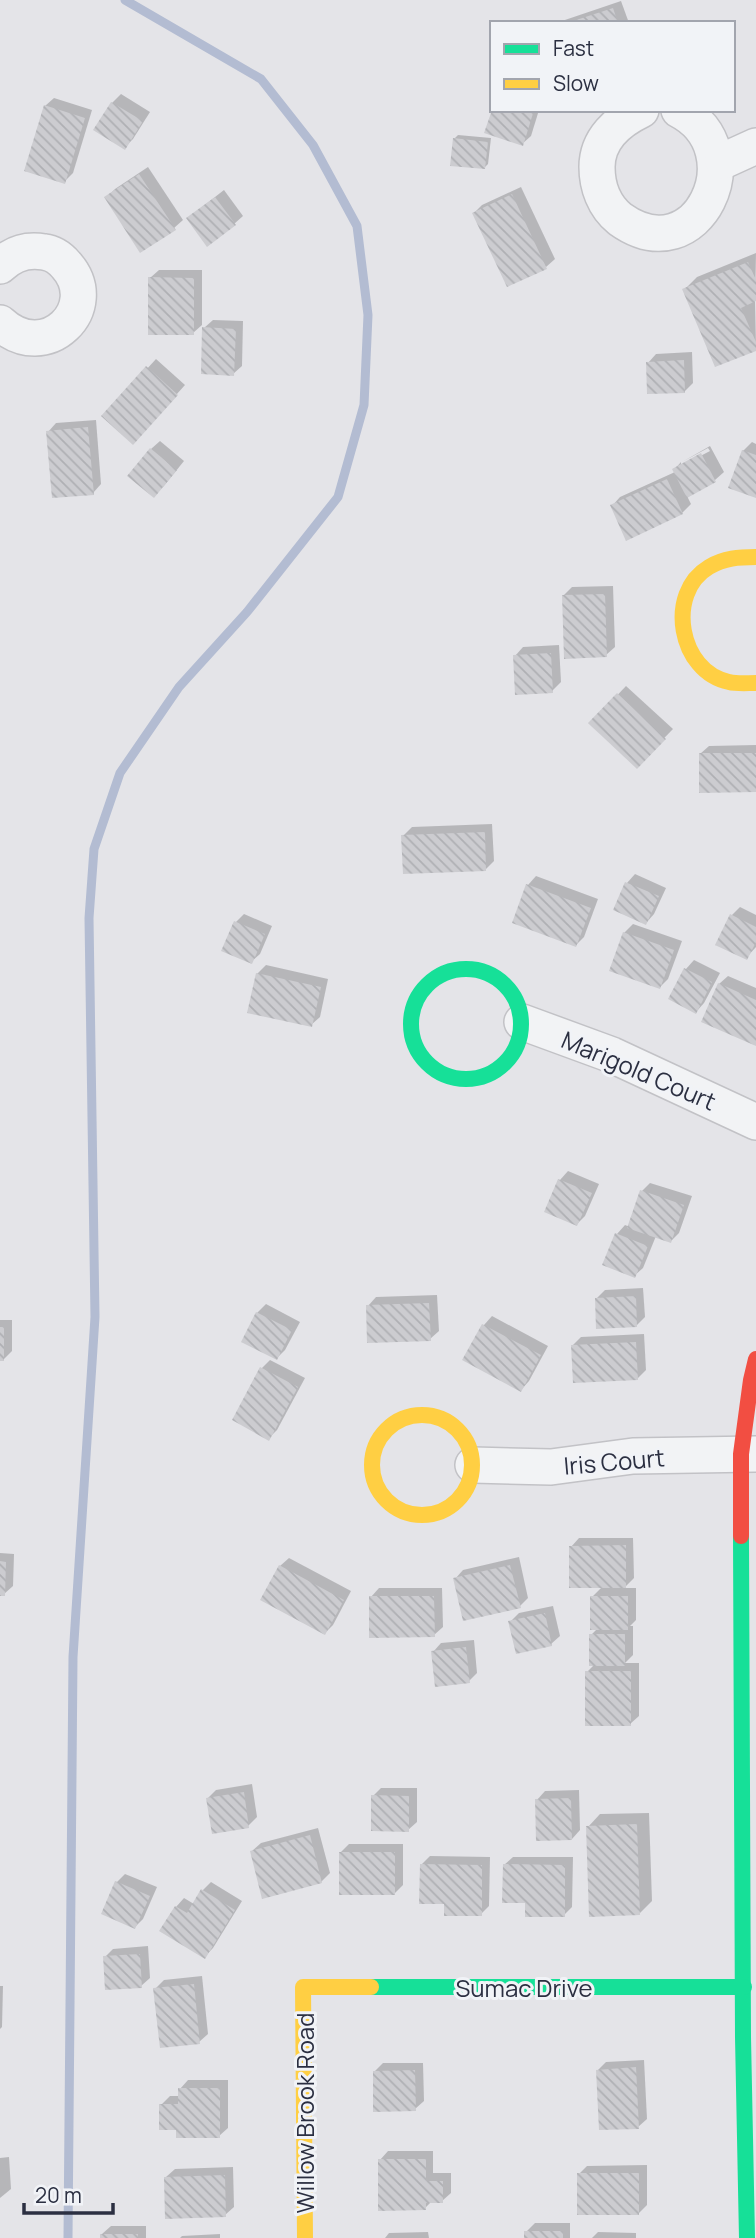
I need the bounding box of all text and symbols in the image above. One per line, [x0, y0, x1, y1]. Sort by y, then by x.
legend [490, 21, 735, 112]
text: Fast [553, 34, 594, 62]
text: Slow [553, 69, 599, 97]
street label: Marigold Court [557, 1023, 721, 1117]
street label: Iris Court [562, 1440, 666, 1482]
street label: Sumac Drive [456, 1971, 592, 2004]
street label: Willow Brook Road [288, 2013, 321, 2213]
scale bar [24, 2172, 114, 2216]
text: 20 m [35, 2181, 82, 2209]

